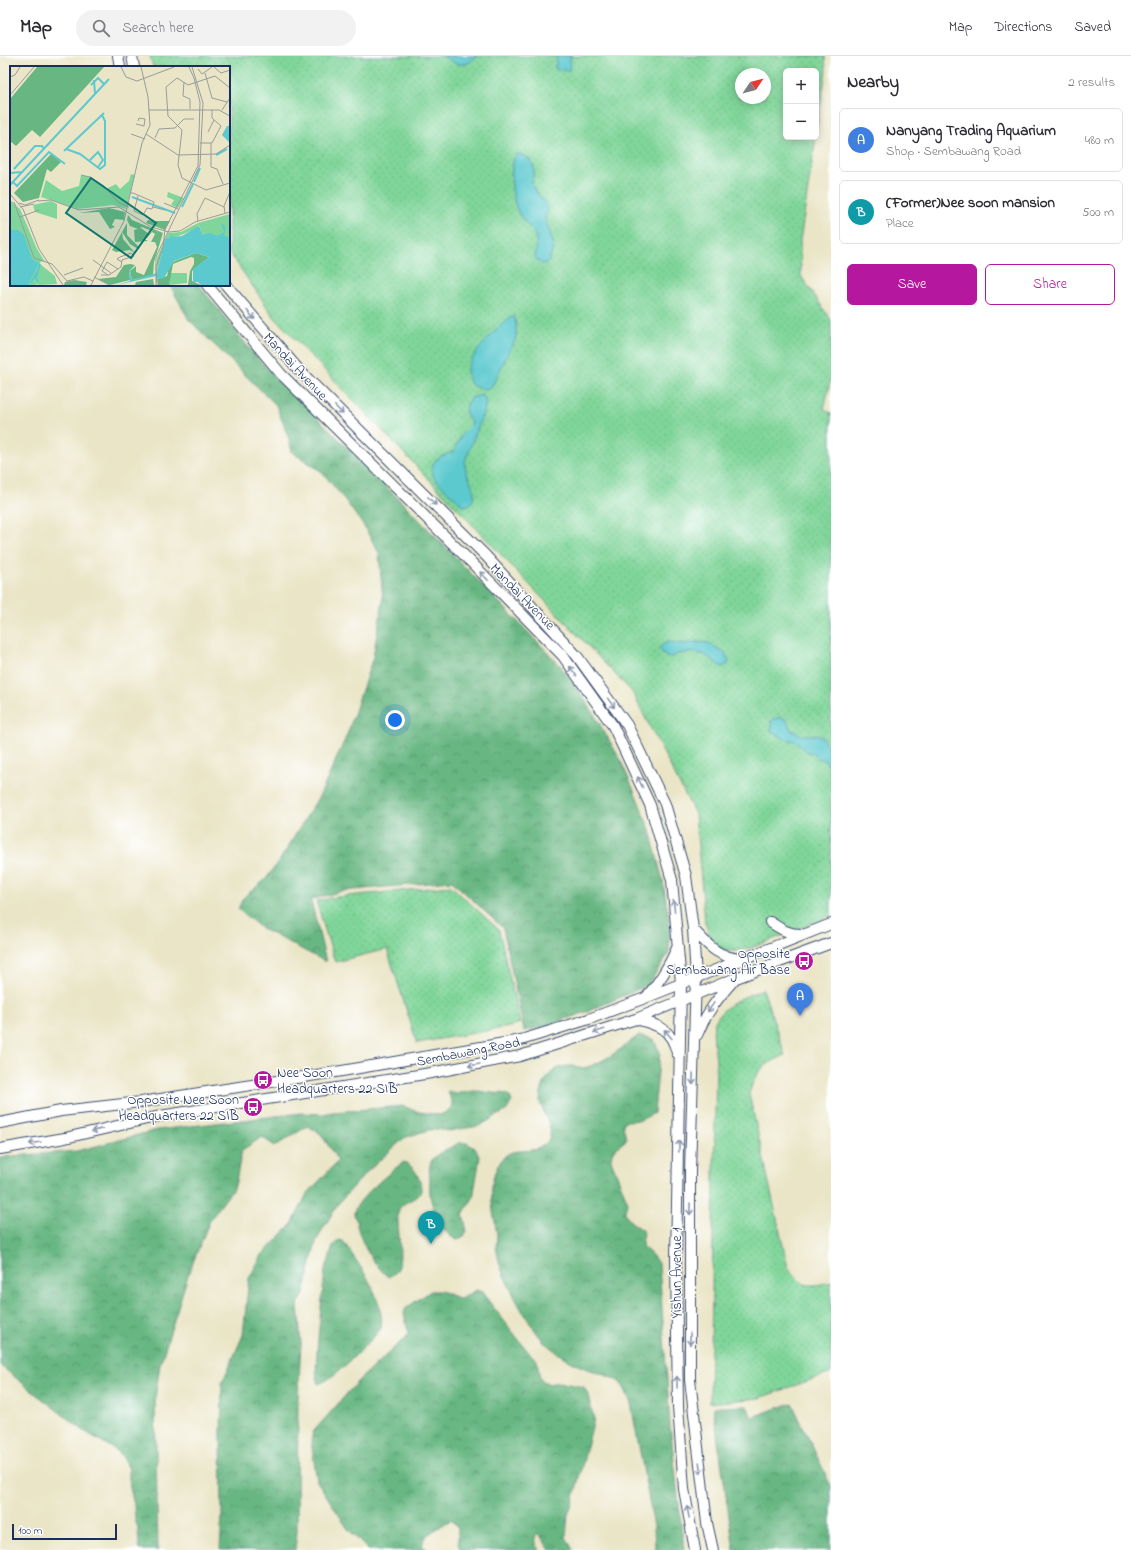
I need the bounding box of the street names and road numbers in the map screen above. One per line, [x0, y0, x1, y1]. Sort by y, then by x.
street label: Mandai Avenue [258, 328, 332, 406]
street label: Mandai Avenue [484, 559, 560, 636]
street label: Sembawang Road [415, 1032, 522, 1074]
street label: Yishun Avenue 1 [667, 1227, 688, 1318]

